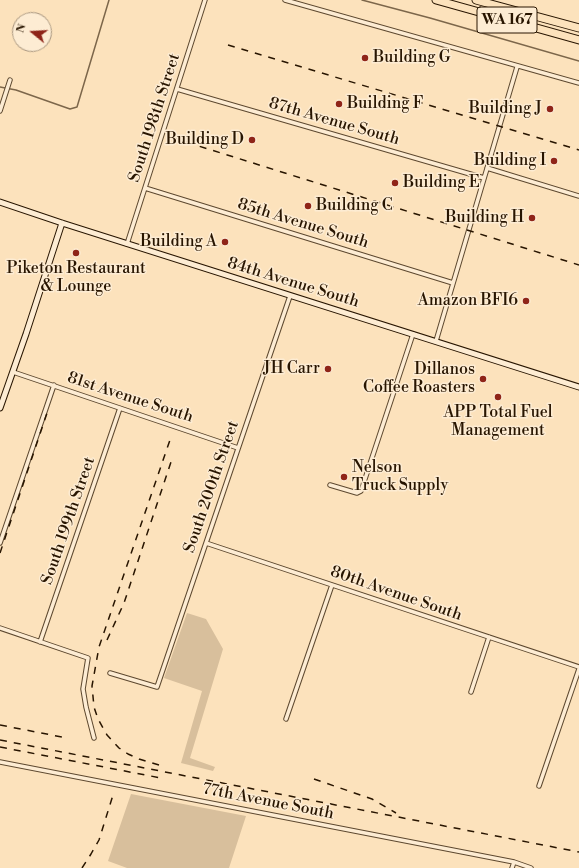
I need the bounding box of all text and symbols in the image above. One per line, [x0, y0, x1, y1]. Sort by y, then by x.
road number: WA 167 [477, 7, 537, 33]
north arrow [12, 12, 52, 52]
text: N [14, 22, 30, 35]
place label: Building G [373, 48, 451, 68]
street label: South 198th Street [125, 51, 185, 185]
marker: Building G [360, 53, 370, 63]
street label: 87th Avenue South [266, 94, 402, 150]
place label: Building F [347, 94, 423, 114]
marker: Building F [334, 99, 344, 109]
place label: Building J [469, 99, 542, 119]
marker: Building J [545, 104, 555, 114]
place label: Building D [166, 130, 244, 150]
marker: Building D [247, 135, 257, 145]
place label: Building I [474, 151, 546, 171]
marker: Building I [549, 156, 559, 166]
place label: Building E [403, 173, 480, 193]
marker: Building E [390, 178, 400, 188]
street label: 85th Avenue South [235, 195, 371, 253]
place label: Building C [316, 196, 393, 216]
marker: Building C [303, 201, 313, 211]
place label: Building H [445, 208, 524, 228]
marker: Building H [527, 213, 537, 223]
place label: Building A [140, 232, 217, 252]
marker: Building A [220, 237, 230, 247]
marker: Piketon Restaurant & Lounge [71, 248, 81, 258]
street label: 84th Avenue South [225, 254, 361, 312]
place label: Piketon Restaurant & Lounge [6, 259, 146, 297]
place label: Amazon BFI6 [418, 291, 518, 311]
marker: Amazon BFI6 [521, 296, 531, 306]
place label: JH Carr [263, 359, 320, 379]
place label: Dillanos Coffee Roasters [363, 360, 475, 398]
marker: JH Carr [323, 364, 333, 374]
street label: 81st Avenue South [65, 369, 195, 427]
marker: Dillanos Coffee Roasters [478, 374, 488, 384]
marker: APP Total Fuel Management [493, 392, 503, 402]
place label: APP Total Fuel Management [443, 403, 553, 441]
street label: South 200th Street [180, 418, 244, 556]
street label: South 199th Street [38, 455, 100, 587]
place label: Nelson Truck Supply [352, 458, 448, 496]
marker: Nelson Truck Supply [339, 472, 349, 482]
street label: 80th Avenue South [328, 562, 464, 626]
street label: 77th Avenue South [201, 780, 335, 824]

